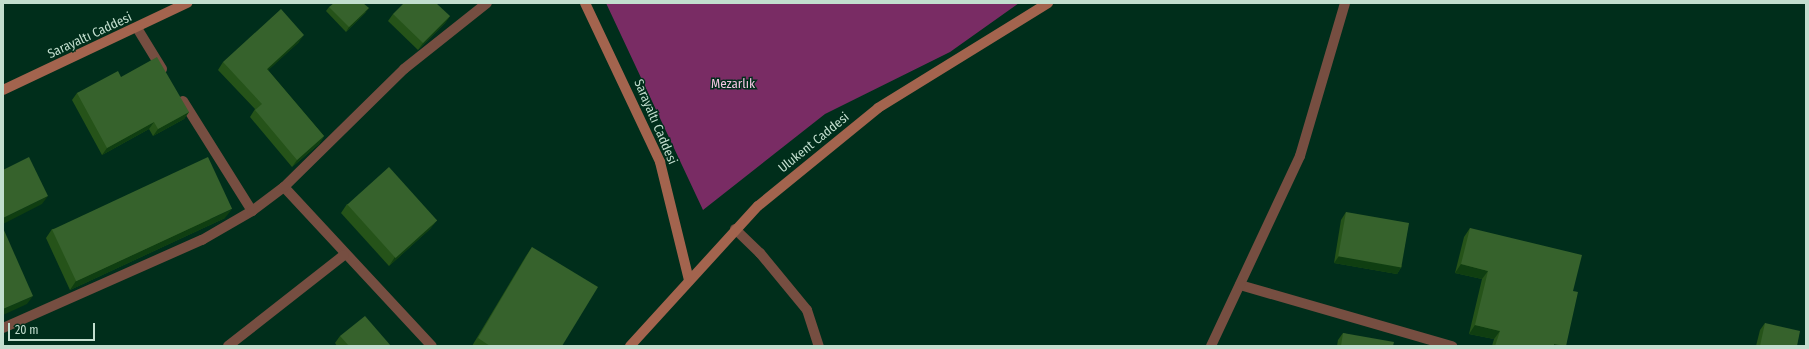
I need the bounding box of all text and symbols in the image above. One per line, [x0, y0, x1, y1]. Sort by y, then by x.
street label: Sarayaltı Caddesi [45, 10, 135, 62]
park label: Mezarlık [711, 76, 755, 92]
street label: Sarayaltı Caddesi [630, 77, 680, 167]
street label: Ulukent Caddesi [776, 110, 852, 176]
scale bar [10, 315, 97, 341]
text: 20 m [15, 323, 39, 337]

